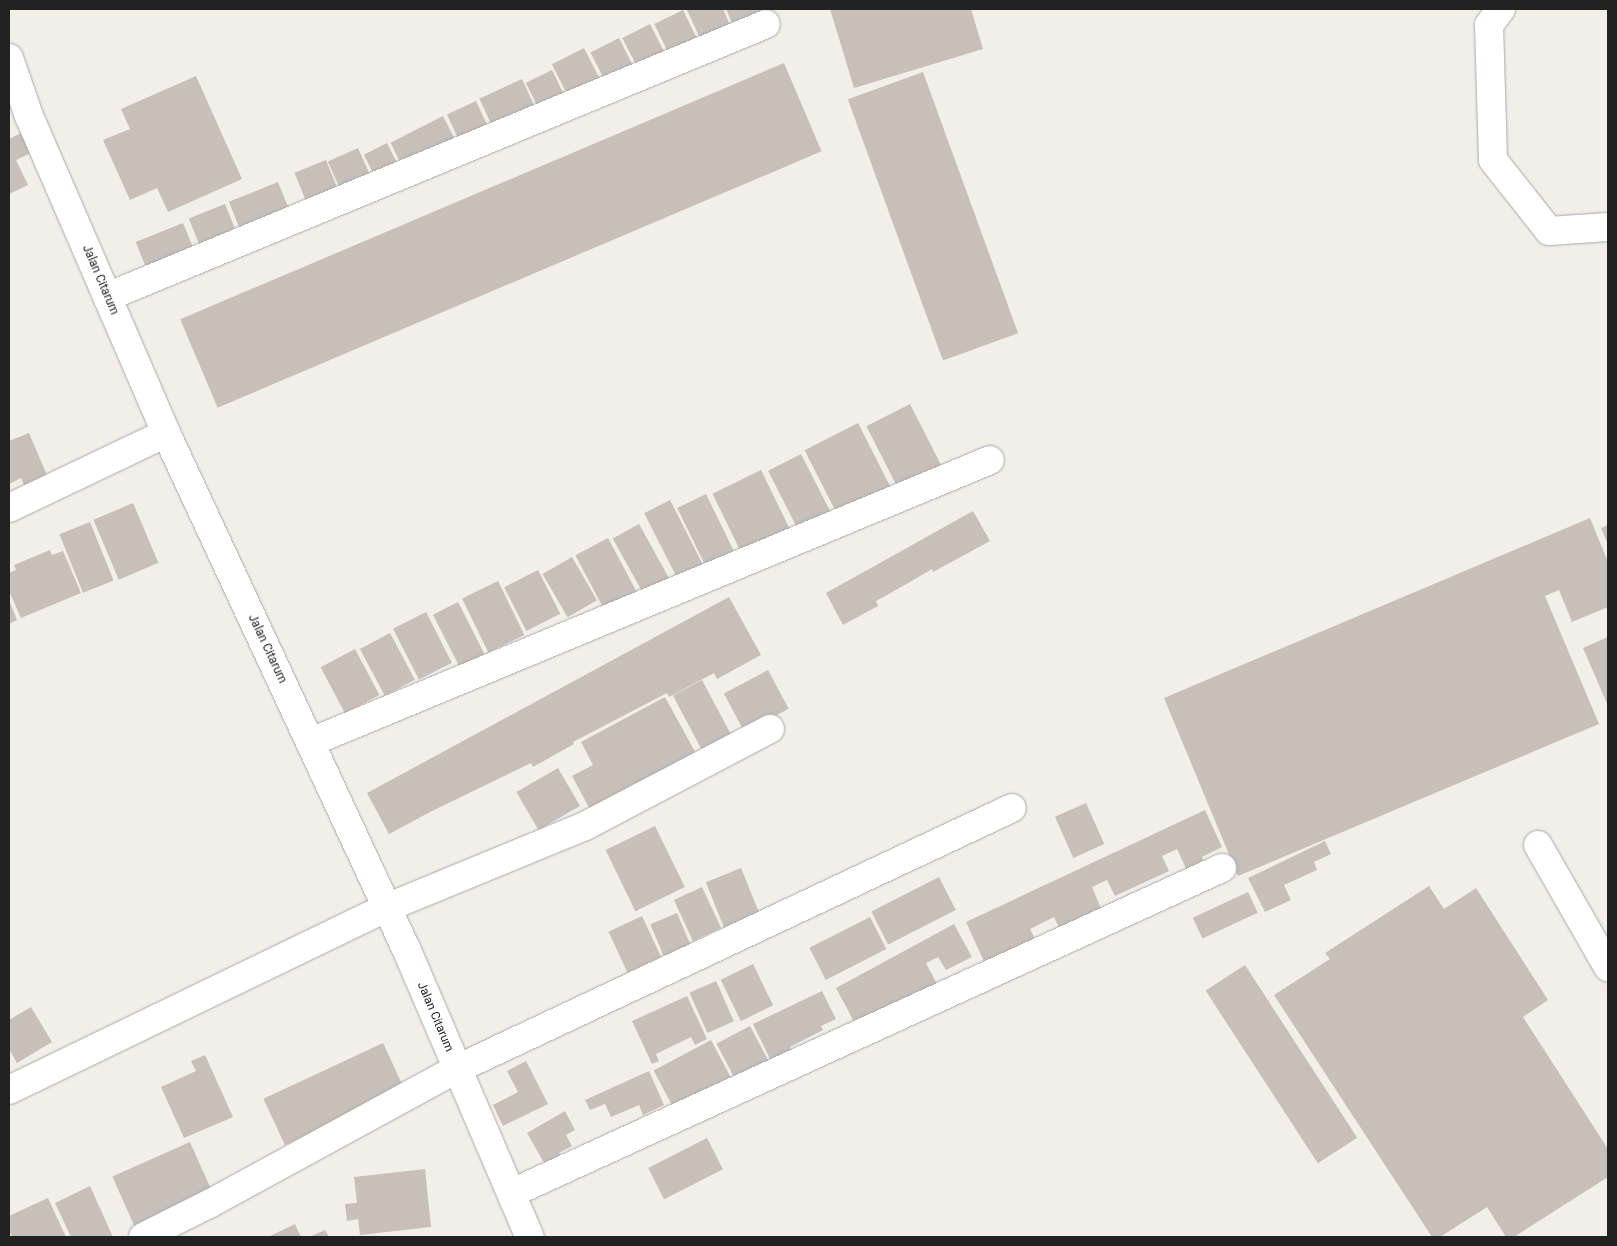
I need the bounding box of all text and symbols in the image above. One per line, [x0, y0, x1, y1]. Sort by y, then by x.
street label: Jalan Citarum [79, 243, 121, 317]
street label: Jalan Citarum [245, 612, 289, 686]
street label: Jalan Citarum [414, 980, 456, 1054]

